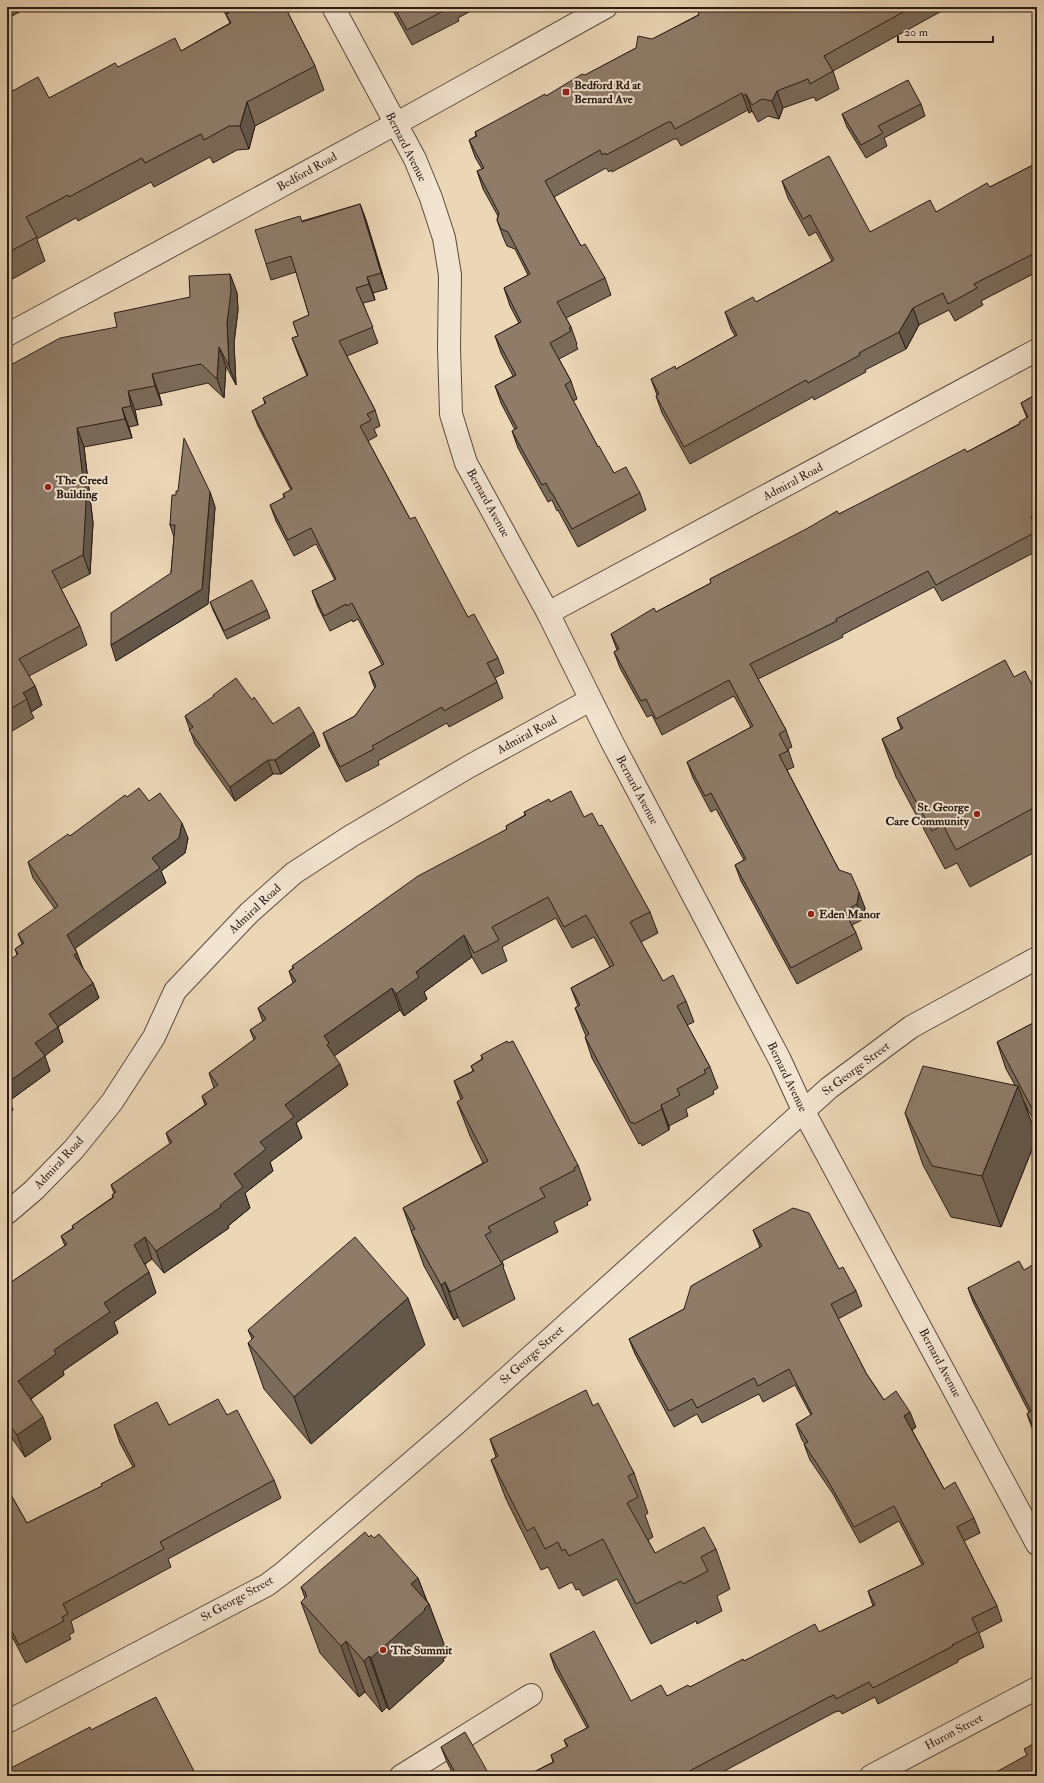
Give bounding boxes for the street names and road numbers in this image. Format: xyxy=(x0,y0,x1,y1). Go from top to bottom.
street label: Bernard Avenue xyxy=(382,110,430,184)
street label: Bedford Road xyxy=(274,149,340,195)
street label: Admiral Road xyxy=(759,460,826,505)
street label: Bernard Avenue xyxy=(463,466,513,540)
street label: Admiral Road xyxy=(494,712,560,758)
street label: Bernard Avenue xyxy=(613,753,661,827)
street label: Admiral Road xyxy=(225,881,284,938)
street label: St George Street xyxy=(819,1039,893,1099)
street label: Bernard Avenue xyxy=(764,1040,810,1114)
street label: Admiral Road xyxy=(30,1134,87,1193)
street label: St George Street xyxy=(497,1322,567,1388)
street label: Bernard Avenue xyxy=(916,1326,964,1400)
street label: St George Street xyxy=(198,1573,276,1625)
street label: Huron Street xyxy=(922,1710,986,1754)

